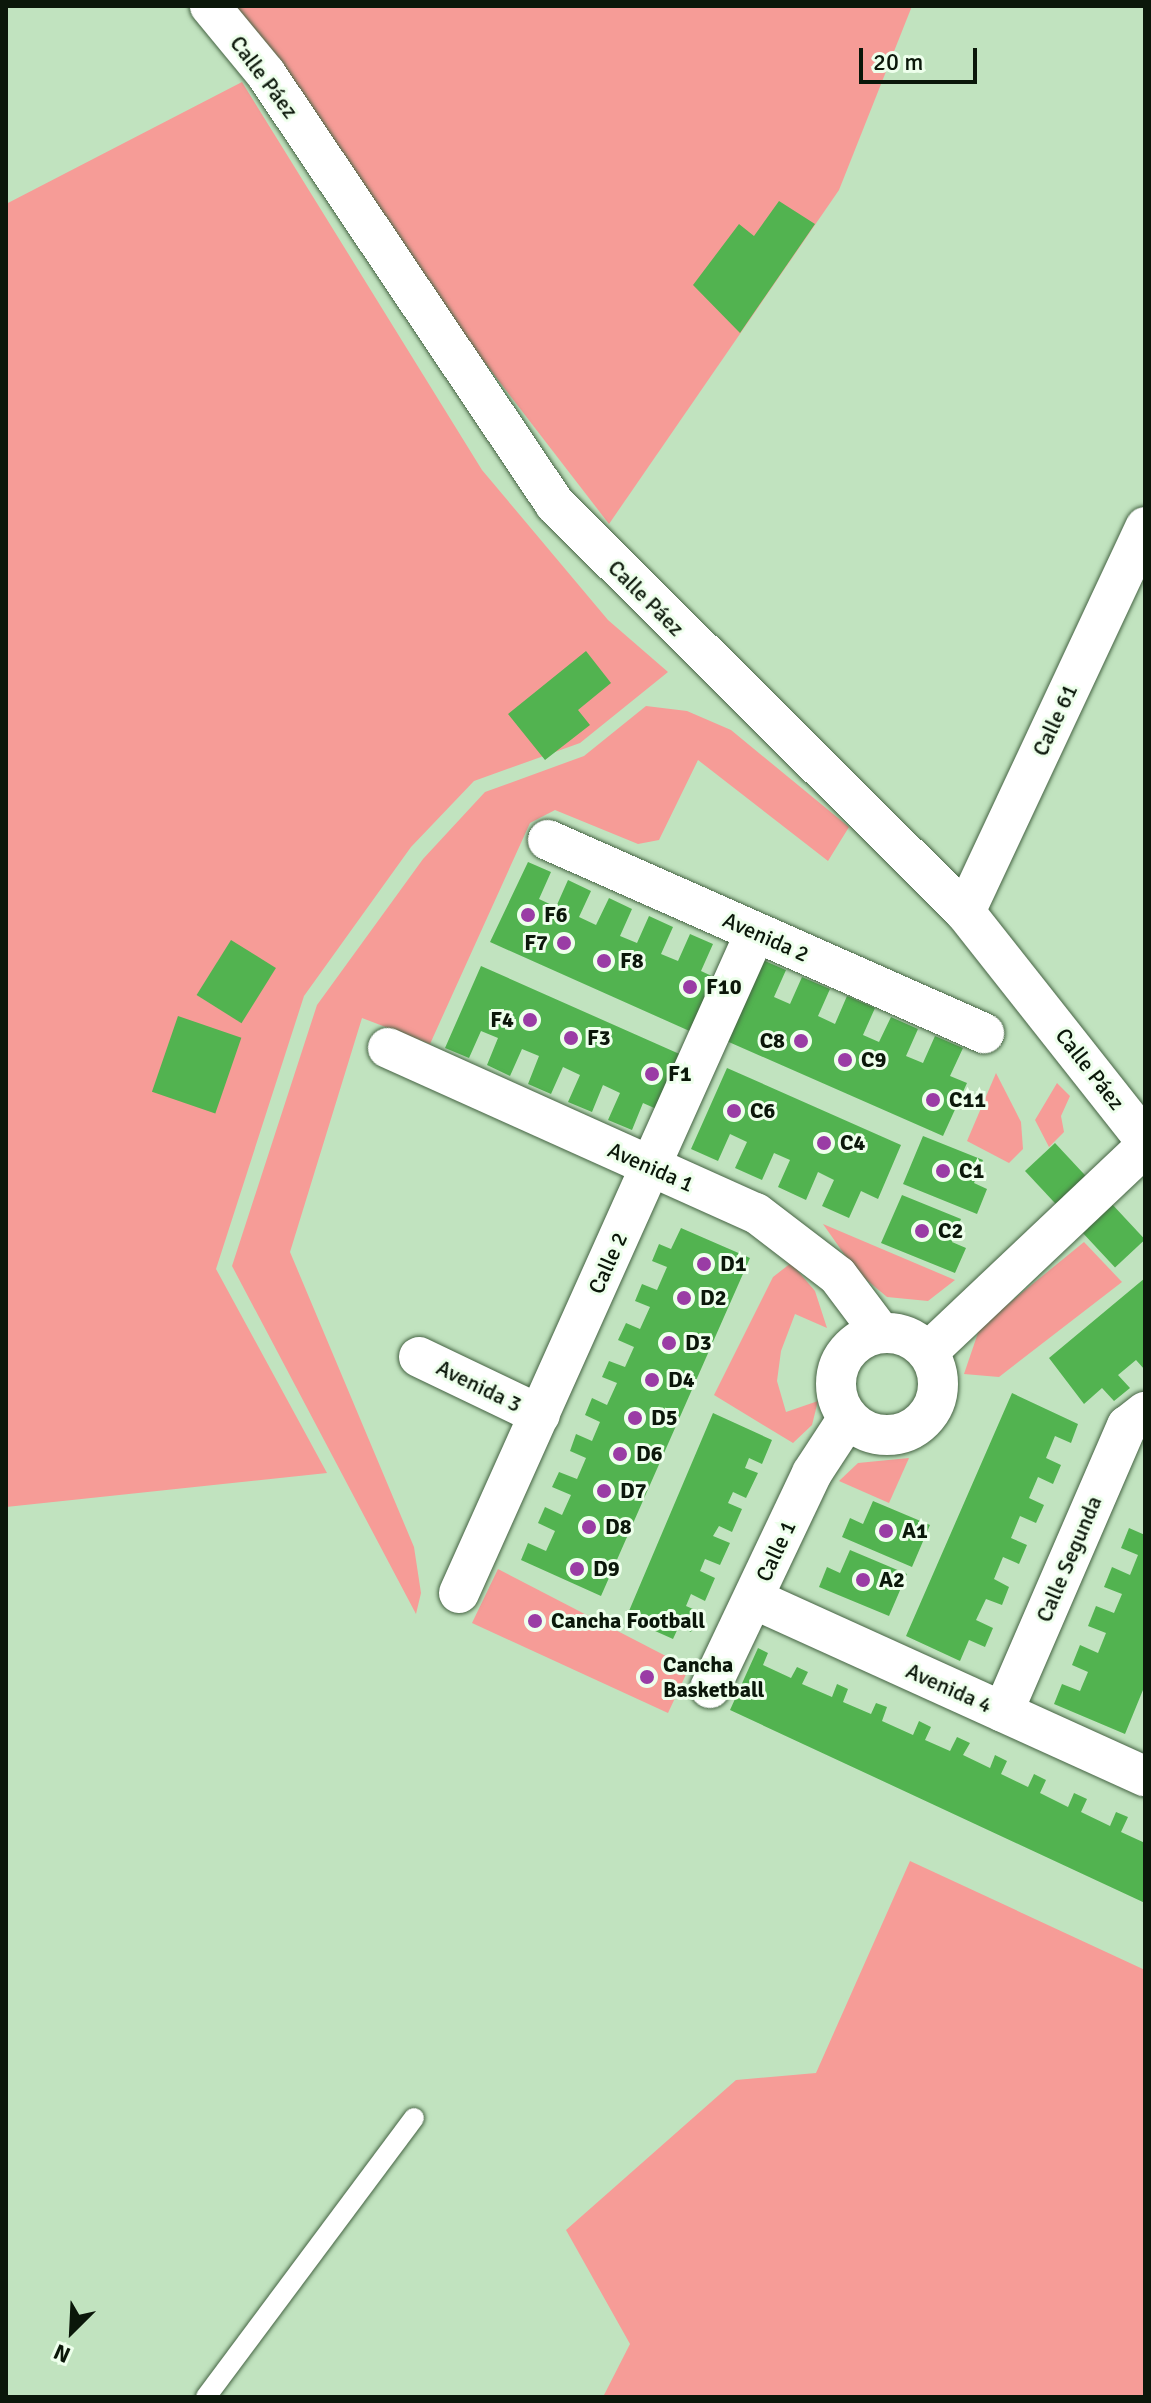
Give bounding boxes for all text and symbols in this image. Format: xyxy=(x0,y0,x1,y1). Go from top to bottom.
street label: Calle Páez xyxy=(224,31,304,123)
scale bar xyxy=(863,32,981,82)
text: 20 m xyxy=(873,47,923,77)
street label: Calle Páez xyxy=(603,555,689,641)
street label: Calle 61 xyxy=(1027,680,1083,760)
place label: F6 xyxy=(544,902,568,928)
marker: F6 xyxy=(519,906,537,924)
street label: Avenida 2 xyxy=(719,906,813,968)
place label: F7 xyxy=(524,930,548,956)
marker: F7 xyxy=(555,934,573,952)
place label: F8 xyxy=(620,948,644,974)
marker: F8 xyxy=(595,952,613,970)
place label: F10 xyxy=(706,974,742,1000)
marker: F10 xyxy=(681,978,699,996)
place label: F4 xyxy=(490,1007,514,1033)
marker: F4 xyxy=(521,1011,539,1029)
street label: Calle Páez xyxy=(1050,1023,1130,1115)
place label: F3 xyxy=(587,1025,611,1051)
place label: C8 xyxy=(760,1028,785,1054)
marker: F3 xyxy=(562,1029,580,1047)
marker: C8 xyxy=(792,1032,810,1050)
place label: C9 xyxy=(861,1047,886,1073)
marker: C9 xyxy=(836,1051,854,1069)
place label: F1 xyxy=(668,1061,692,1087)
marker: F1 xyxy=(643,1065,661,1083)
place label: C11 xyxy=(949,1087,986,1113)
marker: C11 xyxy=(924,1091,942,1109)
place label: C6 xyxy=(750,1098,775,1124)
marker: C6 xyxy=(725,1102,743,1120)
place label: C4 xyxy=(840,1130,865,1156)
marker: C4 xyxy=(815,1134,833,1152)
street label: Avenida 1 xyxy=(604,1136,698,1198)
place label: C1 xyxy=(959,1158,984,1184)
marker: C1 xyxy=(934,1162,952,1180)
place label: C2 xyxy=(938,1218,963,1244)
marker: C2 xyxy=(913,1222,931,1240)
street label: Calle 2 xyxy=(583,1228,633,1298)
place label: D1 xyxy=(720,1251,747,1277)
marker: D1 xyxy=(695,1255,713,1273)
place label: D2 xyxy=(700,1285,727,1311)
marker: D2 xyxy=(675,1289,693,1307)
place label: D3 xyxy=(685,1330,712,1356)
marker: D3 xyxy=(660,1334,678,1352)
street label: Avenida 3 xyxy=(432,1354,526,1418)
place label: D4 xyxy=(668,1367,695,1393)
marker: D4 xyxy=(643,1371,661,1389)
place label: D5 xyxy=(651,1405,678,1431)
marker: D5 xyxy=(626,1409,644,1427)
place label: D6 xyxy=(636,1441,663,1467)
marker: D6 xyxy=(611,1445,629,1463)
place label: D7 xyxy=(620,1478,647,1504)
marker: D7 xyxy=(595,1482,613,1500)
street label: Calle Segunda xyxy=(1031,1492,1107,1626)
place label: D8 xyxy=(605,1514,632,1540)
street label: Calle 1 xyxy=(750,1516,802,1586)
marker: D8 xyxy=(580,1518,598,1536)
place label: A1 xyxy=(902,1518,928,1544)
marker: A1 xyxy=(877,1522,895,1540)
place label: D9 xyxy=(593,1556,620,1582)
marker: D9 xyxy=(568,1560,586,1578)
place label: A2 xyxy=(879,1567,905,1593)
marker: A2 xyxy=(854,1571,872,1589)
place label: Cancha Football xyxy=(551,1608,705,1634)
marker: Cancha Football xyxy=(526,1612,544,1630)
place label: Cancha Basketball xyxy=(663,1651,764,1702)
street label: Avenida 4 xyxy=(902,1657,996,1719)
marker: Cancha Basketball xyxy=(638,1668,656,1686)
north arrow xyxy=(32,2291,112,2371)
text: N xyxy=(50,2338,75,2369)

